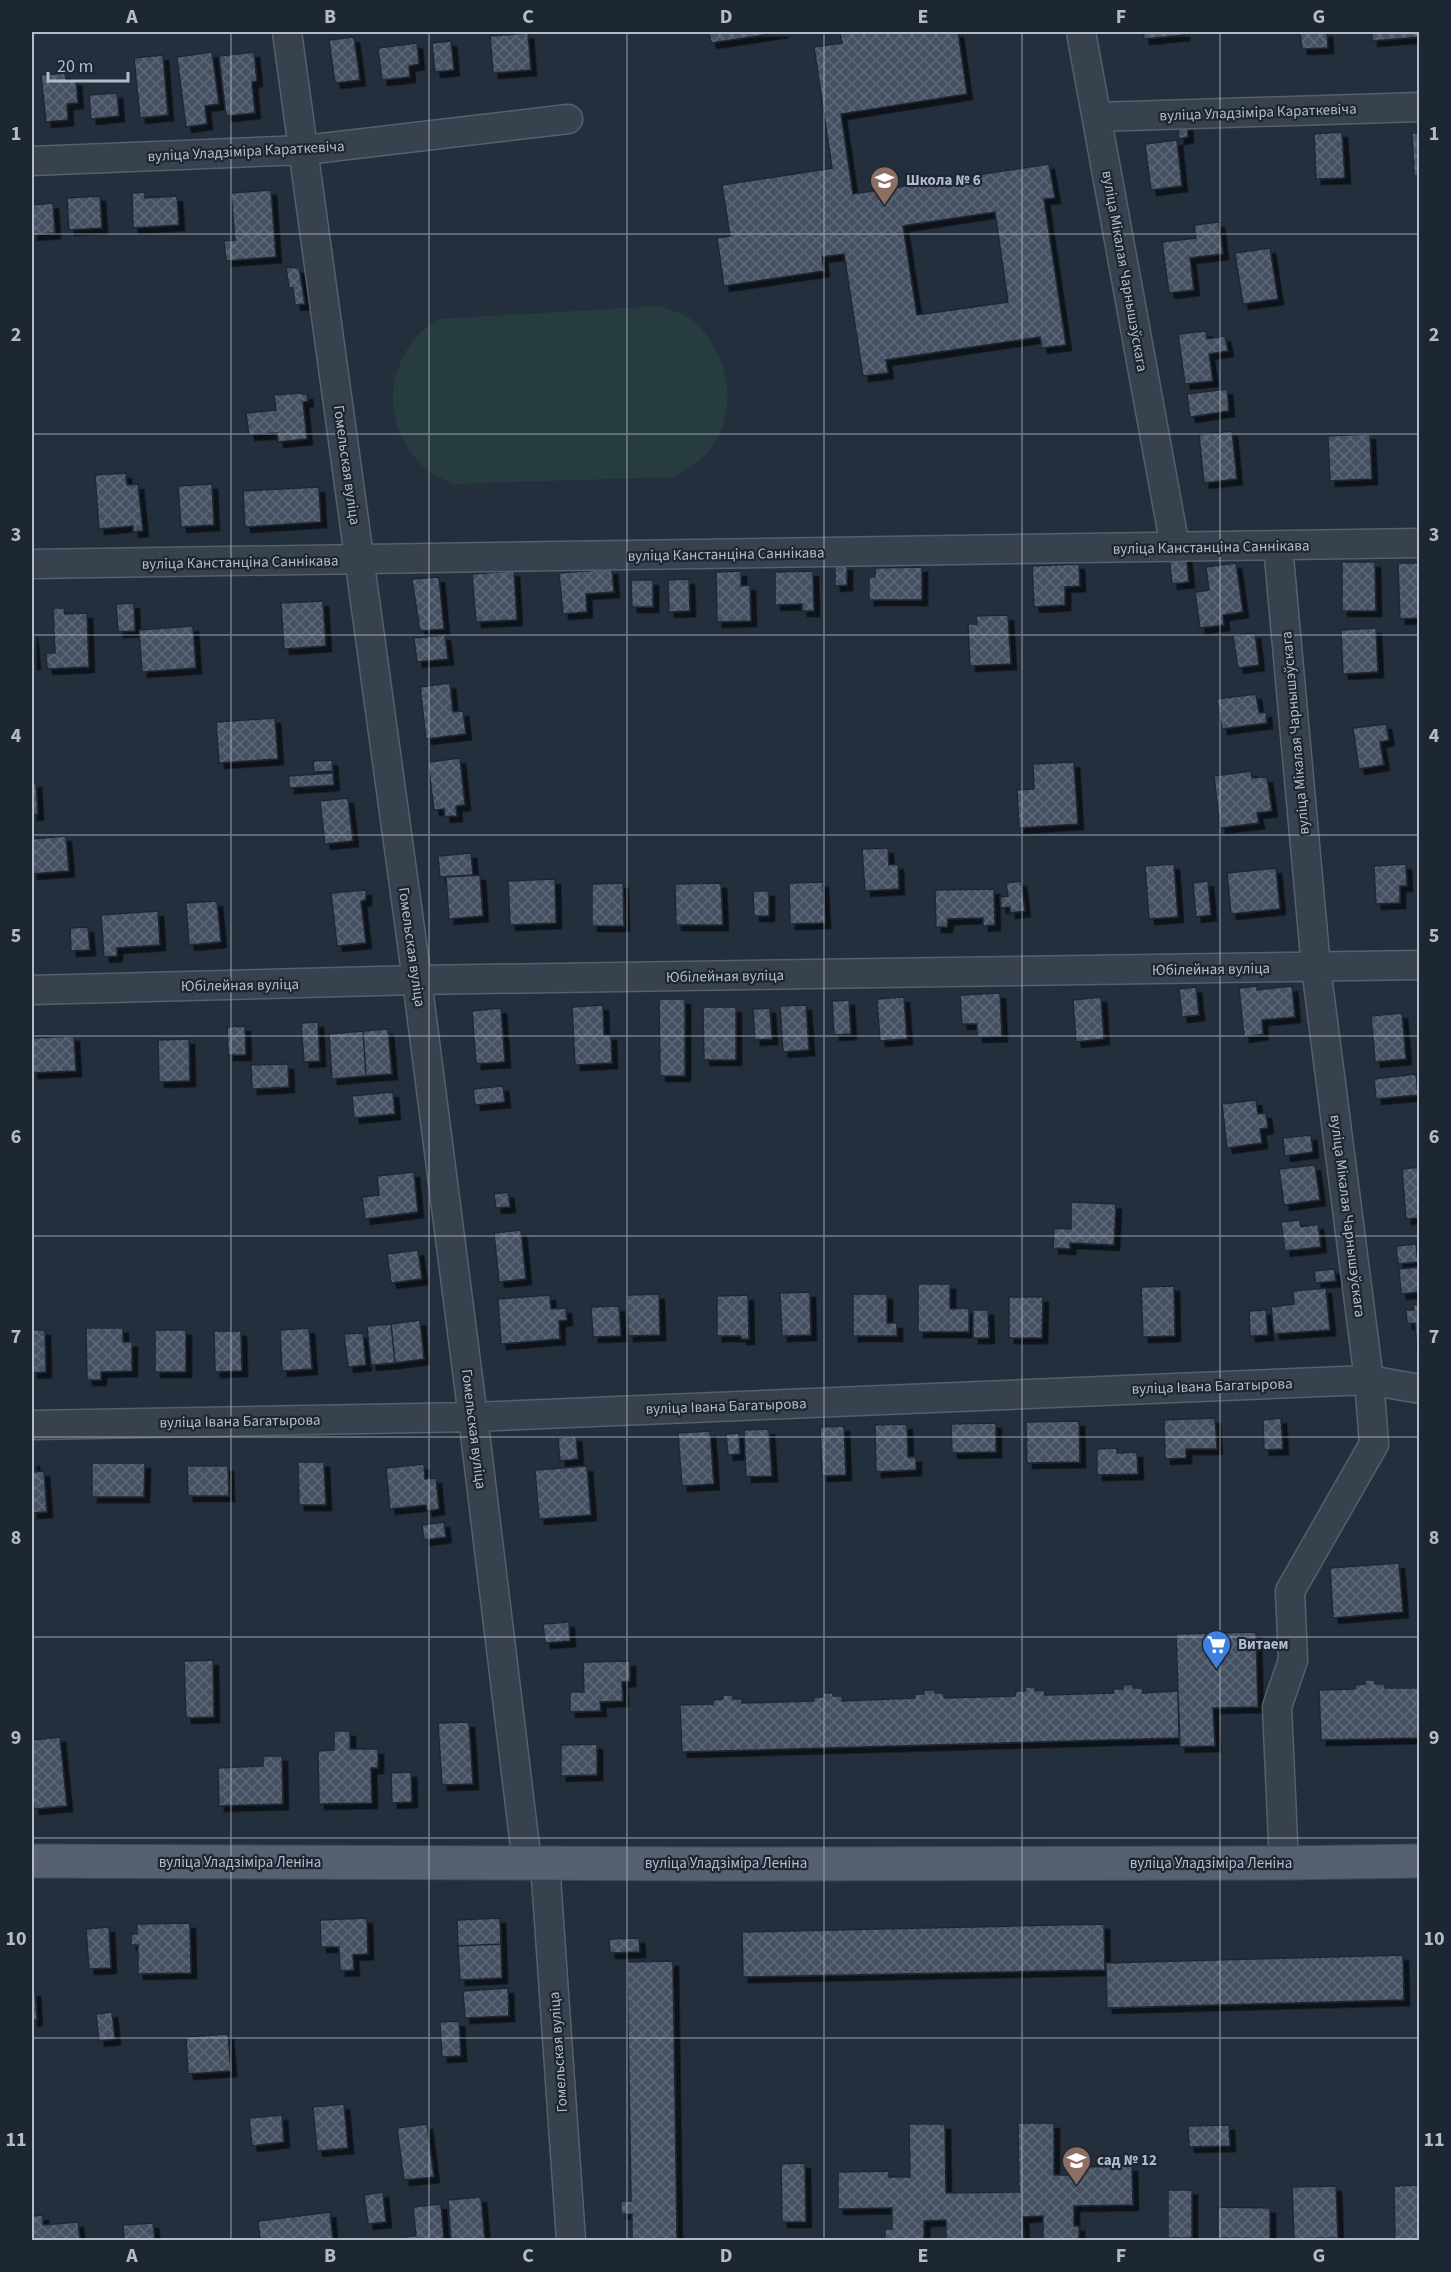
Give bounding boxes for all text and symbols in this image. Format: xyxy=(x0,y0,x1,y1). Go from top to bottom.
text: A xyxy=(125,3,138,31)
text: B xyxy=(324,3,336,31)
text: C xyxy=(522,3,534,31)
text: D xyxy=(720,3,732,31)
text: E xyxy=(918,3,928,31)
text: F xyxy=(1116,3,1126,31)
text: G xyxy=(1313,3,1325,31)
scale bar xyxy=(48,45,128,83)
text: 20 m xyxy=(57,54,93,79)
street label: вуліца Уладзіміра Караткевіча xyxy=(1159,99,1357,126)
text: 1 xyxy=(11,120,21,148)
text: 1 xyxy=(1429,120,1439,148)
street label: вуліца Уладзіміра Караткевіча xyxy=(147,136,345,167)
school or university icon: Школа № 6 xyxy=(869,164,901,206)
street label: вуліца Мікалая Чарнышэўскага xyxy=(1096,169,1153,373)
place label: Школа № 6 xyxy=(906,170,981,191)
text: 2 xyxy=(11,321,21,349)
text: 2 xyxy=(1429,321,1439,349)
street label: Гомельская вуліца xyxy=(328,404,365,526)
text: 3 xyxy=(11,521,21,549)
text: 3 xyxy=(1429,521,1439,549)
street label: вуліца Канстанціна Саннікава xyxy=(1112,535,1310,560)
street label: вуліца Канстанціна Саннікава xyxy=(627,542,825,567)
street label: вуліца Канстанціна Саннікава xyxy=(141,550,339,575)
street label: вуліца Мікалая Чарнышэўскага xyxy=(1276,630,1315,836)
text: 4 xyxy=(11,722,22,750)
text: 4 xyxy=(1429,722,1440,750)
street label: Гомельская вуліца xyxy=(393,886,430,1008)
text: 5 xyxy=(11,922,21,950)
text: 5 xyxy=(1429,922,1439,950)
street label: Юбілейная вуліца xyxy=(1152,958,1270,981)
street label: Юбілейная вуліца xyxy=(666,965,784,988)
street label: Юбілейная вуліца xyxy=(181,974,299,997)
street label: вуліца Мікалая Чарнышэўскага xyxy=(1325,1114,1370,1319)
text: 6 xyxy=(11,1123,21,1151)
text: 6 xyxy=(1429,1123,1439,1151)
text: 7 xyxy=(11,1323,21,1351)
text: 7 xyxy=(1429,1323,1439,1351)
street label: Гомельская вуліца xyxy=(456,1368,491,1490)
street label: вуліца Івана Багатырова xyxy=(1131,1373,1293,1400)
street label: вуліца Івана Багатырова xyxy=(645,1393,807,1420)
street label: вуліца Івана Багатырова xyxy=(159,1410,321,1433)
text: 8 xyxy=(11,1524,21,1552)
text: 8 xyxy=(1429,1524,1439,1552)
supermarket icon: Витаем xyxy=(1201,1628,1233,1670)
place label: Витаем xyxy=(1238,1634,1288,1655)
text: 9 xyxy=(11,1724,21,1752)
text: 9 xyxy=(1429,1724,1439,1752)
street label: вуліца Уладзіміра Леніна xyxy=(159,1852,321,1873)
street label: вуліца Уладзіміра Леніна xyxy=(645,1853,807,1874)
street label: вуліца Уладзіміра Леніна xyxy=(1130,1853,1292,1874)
text: 10 xyxy=(5,1925,27,1953)
text: 10 xyxy=(1423,1925,1445,1953)
street label: Гомельская вуліца xyxy=(544,1991,573,2113)
text: 11 xyxy=(5,2126,27,2154)
text: 11 xyxy=(1423,2126,1445,2154)
school or university icon: сад № 12 xyxy=(1060,2144,1092,2186)
place label: сад № 12 xyxy=(1097,2150,1157,2171)
text: A xyxy=(125,2242,138,2270)
text: B xyxy=(324,2242,336,2270)
text: C xyxy=(522,2242,534,2270)
text: D xyxy=(720,2242,732,2270)
text: E xyxy=(918,2242,928,2270)
text: F xyxy=(1116,2242,1126,2270)
text: G xyxy=(1313,2242,1325,2270)

